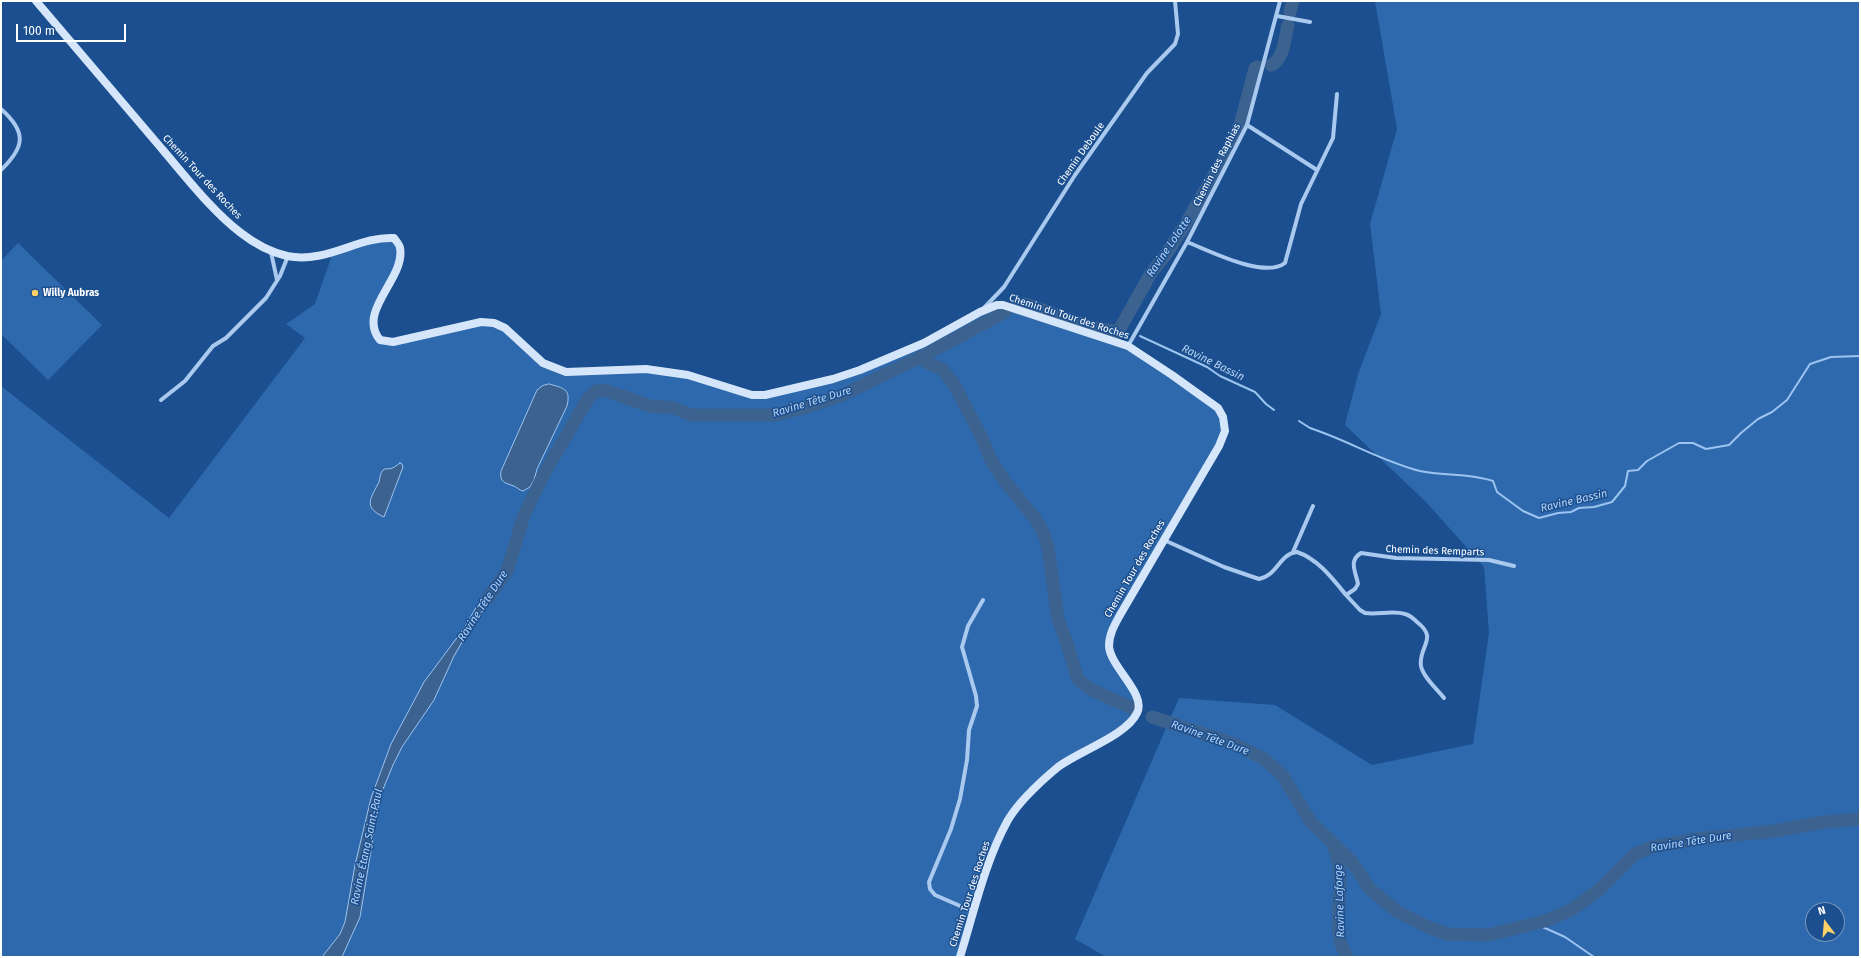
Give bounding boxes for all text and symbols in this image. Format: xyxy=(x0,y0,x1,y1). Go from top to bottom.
scale bar xyxy=(18,16,128,42)
text: 100 m xyxy=(23,24,55,38)
street label: Chemin Deboule xyxy=(1055,120,1107,188)
street label: Chemin des Raphias xyxy=(1191,122,1243,208)
street label: Chemin Tour des Roches xyxy=(160,132,244,222)
water label: Ravine Lolotte xyxy=(1144,214,1194,280)
place label: Willy Aubras xyxy=(43,287,99,299)
marker: Willy Aubras xyxy=(30,288,40,298)
street label: Chemin du Tour des Roches xyxy=(1008,292,1130,342)
water label: Ravine Bassin xyxy=(1179,342,1247,384)
water label: Ravine Tête Dure xyxy=(771,384,853,420)
water label: Ravine Bassin xyxy=(1539,487,1609,515)
street label: Chemin Tour des Roches xyxy=(1102,518,1168,620)
street label: Chemin des Remparts xyxy=(1385,543,1485,559)
water label: Ravine Tête Dure xyxy=(455,568,511,644)
water label: Ravine Tête Dure xyxy=(1169,718,1251,758)
water label: Ravine Étang Saint-Paul xyxy=(348,788,386,906)
water label: Ravine Tête Dure xyxy=(1650,829,1732,855)
street label: Chemin Tour des Roches xyxy=(947,839,993,949)
water label: Ravine Laforge xyxy=(1332,864,1348,938)
north arrow xyxy=(1805,902,1845,942)
text: N xyxy=(1817,904,1827,918)

